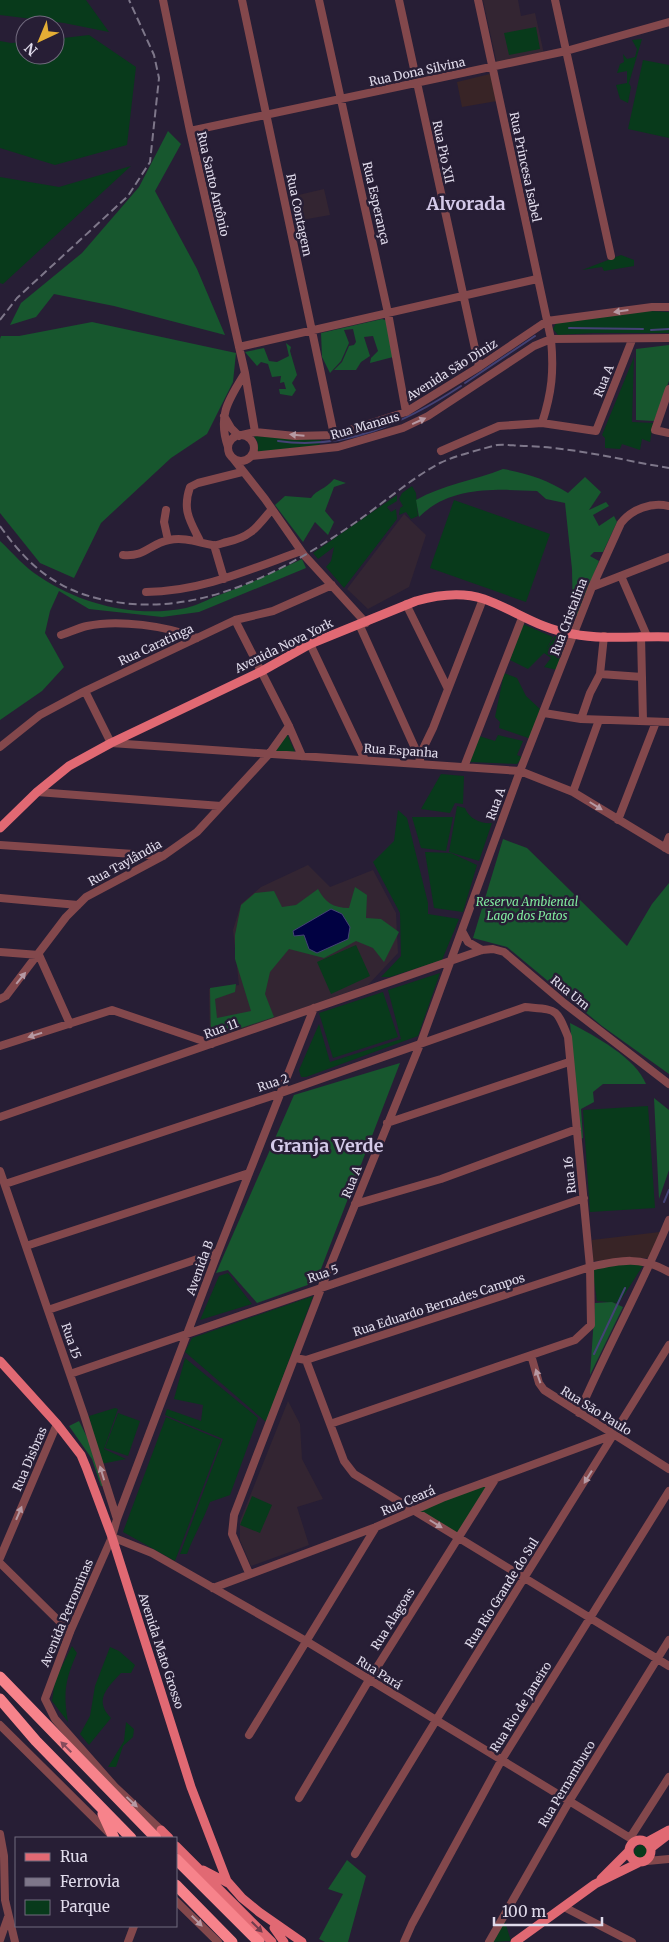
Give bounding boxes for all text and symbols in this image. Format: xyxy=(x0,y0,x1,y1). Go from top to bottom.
north arrow xyxy=(15,15,65,65)
text: N xyxy=(21,39,41,60)
street label: Rua Dona Silvina xyxy=(367,54,467,89)
street label: Rua Princesa Isabel xyxy=(507,111,545,223)
street label: Rua Pio XII xyxy=(429,119,457,185)
street label: Rua Santo Antônio xyxy=(194,130,233,238)
street label: Rua Esperança xyxy=(360,160,393,246)
street label: Rua Contagem xyxy=(283,172,316,258)
district label: Alvorada xyxy=(425,192,506,215)
one-way arrow xyxy=(612,307,628,315)
street label: Avenida São Diniz xyxy=(403,335,500,404)
street label: Rua A xyxy=(590,362,617,399)
street label: Rua Manaus xyxy=(329,409,401,443)
one-way arrow xyxy=(412,416,426,424)
one-way arrow xyxy=(289,431,305,439)
street label: Rua Cristalina xyxy=(547,576,590,657)
street label: Avenida Nova York xyxy=(231,615,336,676)
street label: Rua Caratinga xyxy=(116,620,196,668)
street label: Rua Espanha xyxy=(363,740,439,761)
street label: Rua A xyxy=(483,785,508,822)
one-way arrow xyxy=(589,801,603,811)
street label: Rua Taylândia xyxy=(85,836,165,889)
park label: Reserva Ambiental Lago dos Patos xyxy=(476,894,579,923)
one-way arrow xyxy=(15,972,26,985)
street label: Rua Um xyxy=(548,972,593,1013)
street label: Rua 11 xyxy=(202,1015,241,1042)
one-way arrow xyxy=(27,1031,42,1039)
street label: Rua 2 xyxy=(255,1070,290,1095)
district label: Granja Verde xyxy=(271,1134,384,1157)
street label: Rua 16 xyxy=(560,1156,579,1194)
street label: Rua A xyxy=(338,1163,365,1200)
street label: Avenida B xyxy=(182,1238,216,1298)
street label: Rua 5 xyxy=(305,1261,340,1286)
street label: Rua Eduardo Bernades Campos xyxy=(351,1270,527,1339)
street label: Rua 15 xyxy=(58,1321,85,1361)
one-way arrow xyxy=(533,1369,541,1384)
street label: Rua São Paulo xyxy=(558,1383,634,1438)
street label: Rua Disbras xyxy=(9,1424,50,1493)
one-way arrow xyxy=(98,1465,105,1480)
one-way arrow xyxy=(583,1470,592,1483)
street label: Rua Ceará xyxy=(379,1482,438,1519)
one-way arrow xyxy=(16,1506,24,1520)
one-way arrow xyxy=(429,1520,442,1529)
street label: Rua Rio Grande do Sul xyxy=(462,1535,542,1651)
street label: Avenida Petrominas xyxy=(37,1556,96,1670)
street label: Rua Alagoas xyxy=(368,1585,418,1653)
street label: Avenida Mato Grosso xyxy=(135,1590,187,1711)
street label: Rua Pará xyxy=(354,1653,405,1693)
street label: Rua Rio de Janeiro xyxy=(487,1659,555,1755)
street label: Rua Pernambuco xyxy=(535,1738,598,1830)
one-way arrow xyxy=(61,1742,73,1754)
one-way arrow xyxy=(125,1796,137,1808)
legend xyxy=(15,1837,178,1927)
text: Rua xyxy=(60,1847,88,1866)
text: Ferrovia xyxy=(60,1872,120,1891)
scale bar xyxy=(494,1894,602,1926)
text: Parque xyxy=(60,1897,110,1916)
text: 100 m xyxy=(502,1902,546,1921)
one-way arrow xyxy=(191,1915,203,1927)
one-way arrow xyxy=(251,1921,263,1933)

